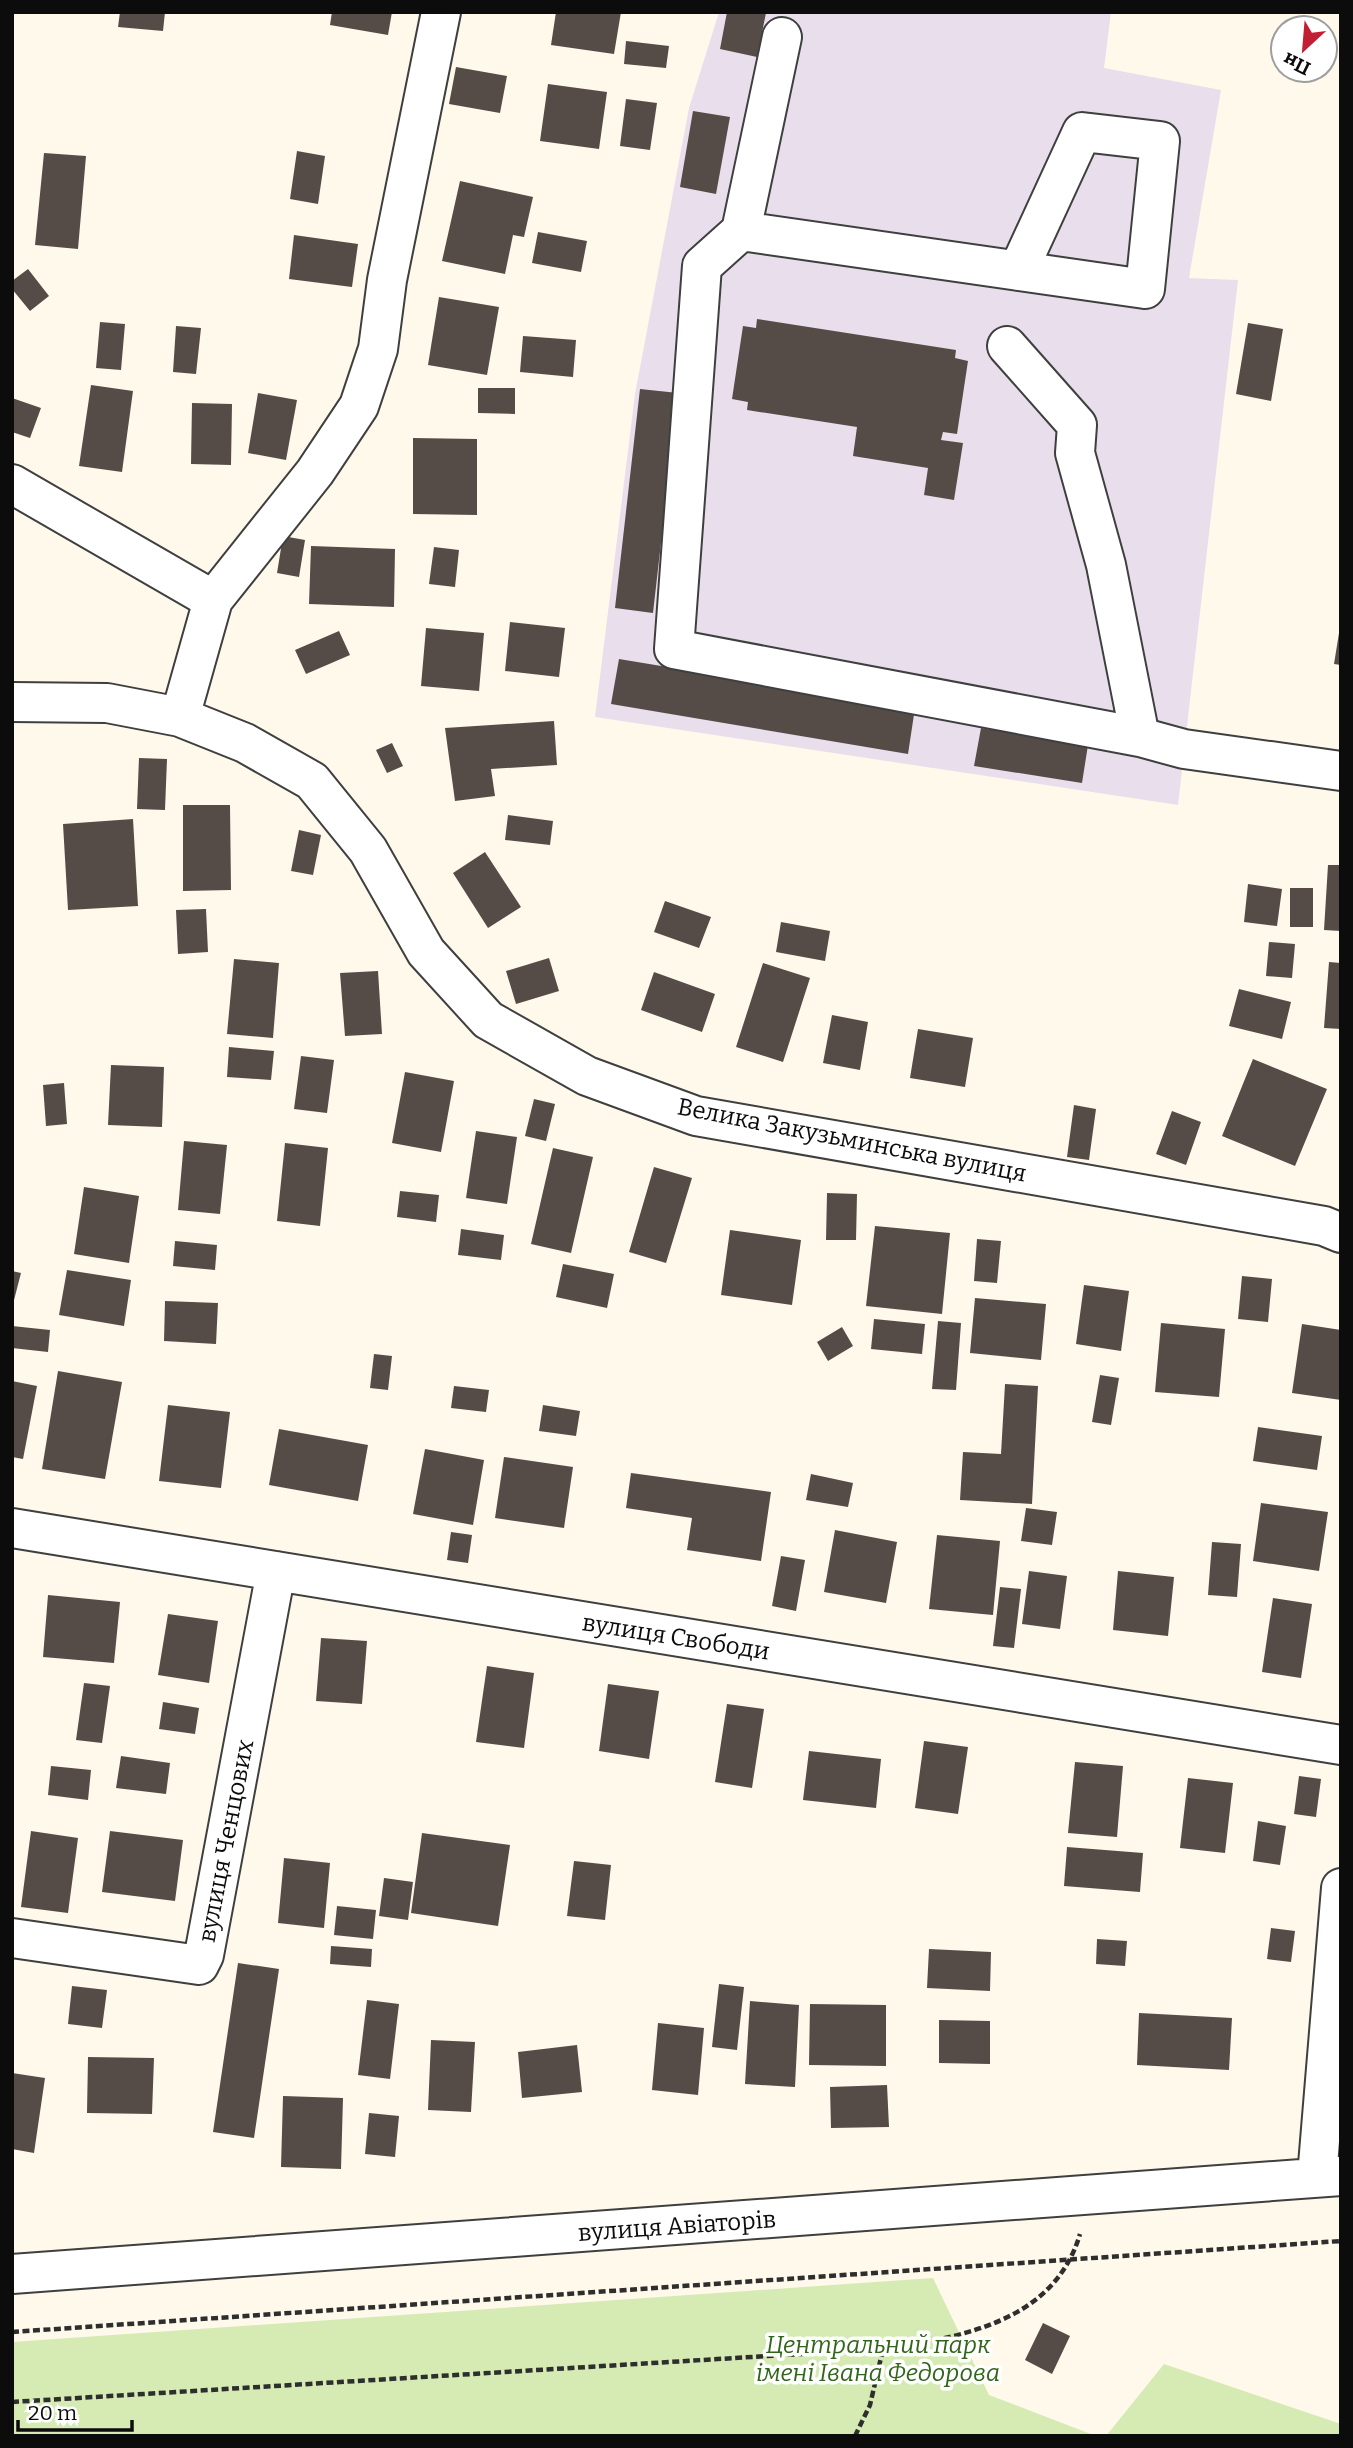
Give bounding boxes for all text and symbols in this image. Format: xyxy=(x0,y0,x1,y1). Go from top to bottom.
north arrow xyxy=(1269,14,1339,84)
text: Пн xyxy=(1279,47,1314,80)
street label: Велика Закузьминська вулиця xyxy=(675,1092,1029,1188)
street label: вулиця Свободи xyxy=(580,1608,772,1666)
street label: вулиця Ченцових xyxy=(193,1737,259,1945)
street label: вулиця Авіаторів xyxy=(577,2205,777,2247)
park label: Центральний парк імені Івана Федорова xyxy=(756,2331,1000,2387)
scale bar xyxy=(18,2388,131,2432)
text: 20 m xyxy=(28,2400,77,2426)

